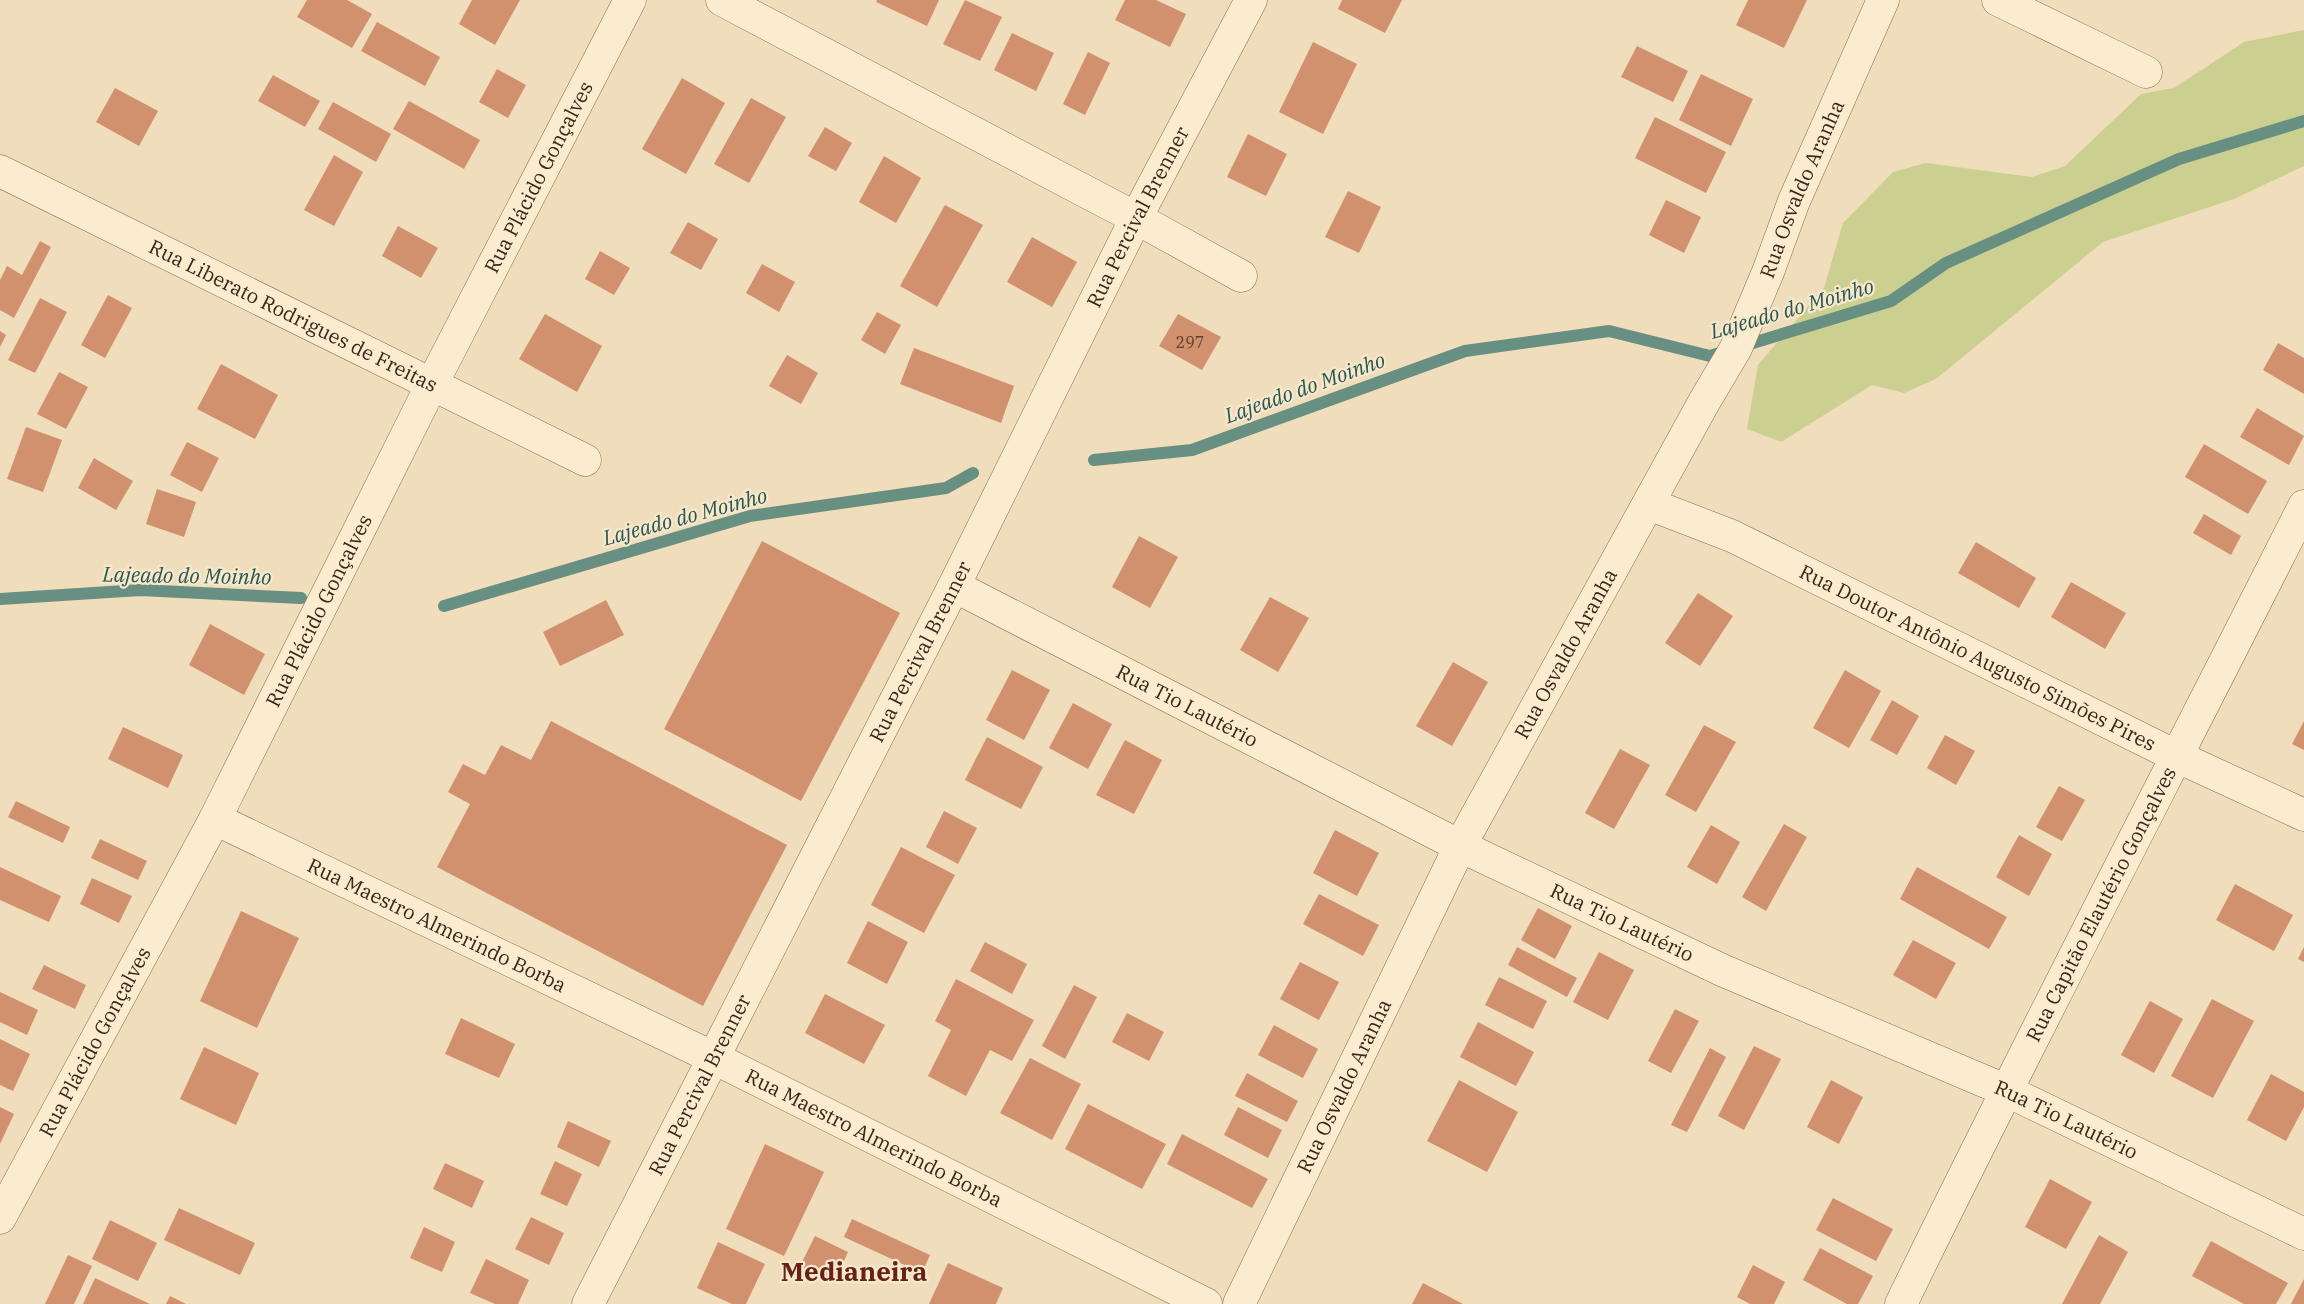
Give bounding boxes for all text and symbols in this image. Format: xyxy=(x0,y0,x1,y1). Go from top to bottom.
street label: Rua Plácido Gonçalves xyxy=(478,77,599,277)
street label: Rua Osvaldo Aranha xyxy=(1753,95,1850,282)
street label: Rua Percival Brenner xyxy=(1080,122,1195,312)
street label: Rua Liberato Rodrigues de Freitas xyxy=(145,233,442,398)
water label: Lajeado do Moinho xyxy=(1706,271,1877,345)
house number: 297 xyxy=(1176,332,1204,352)
water label: Lajeado do Moinho xyxy=(1219,345,1389,429)
water label: Lajeado do Moinho xyxy=(598,481,770,552)
street label: Rua Plácido Gonçalves xyxy=(259,510,378,711)
street label: Rua Percival Brenner xyxy=(863,556,977,747)
street label: Rua Doutor Antônio Augusto Simões Pires xyxy=(1795,558,2160,757)
water label: Lajeado do Moinho xyxy=(101,560,272,590)
street label: Rua Osvaldo Aranha xyxy=(1508,563,1623,743)
street label: Rua Tio Lautério xyxy=(1112,658,1263,753)
street label: Rua Capitão Elautério Gonçalves xyxy=(2019,762,2182,1046)
street label: Rua Maestro Almerindo Borba xyxy=(303,851,571,998)
street label: Rua Tio Lautério xyxy=(1546,877,1698,968)
street label: Rua Plácido Gonçalves xyxy=(32,942,157,1141)
street label: Rua Percival Brenner xyxy=(642,989,757,1180)
street label: Rua Osvaldo Aranha xyxy=(1290,994,1397,1177)
street label: Rua Maestro Almerindo Borba xyxy=(741,1062,1007,1213)
street label: Rua Tio Lautério xyxy=(1991,1073,2142,1165)
district label: Medianeira xyxy=(781,1254,927,1288)

